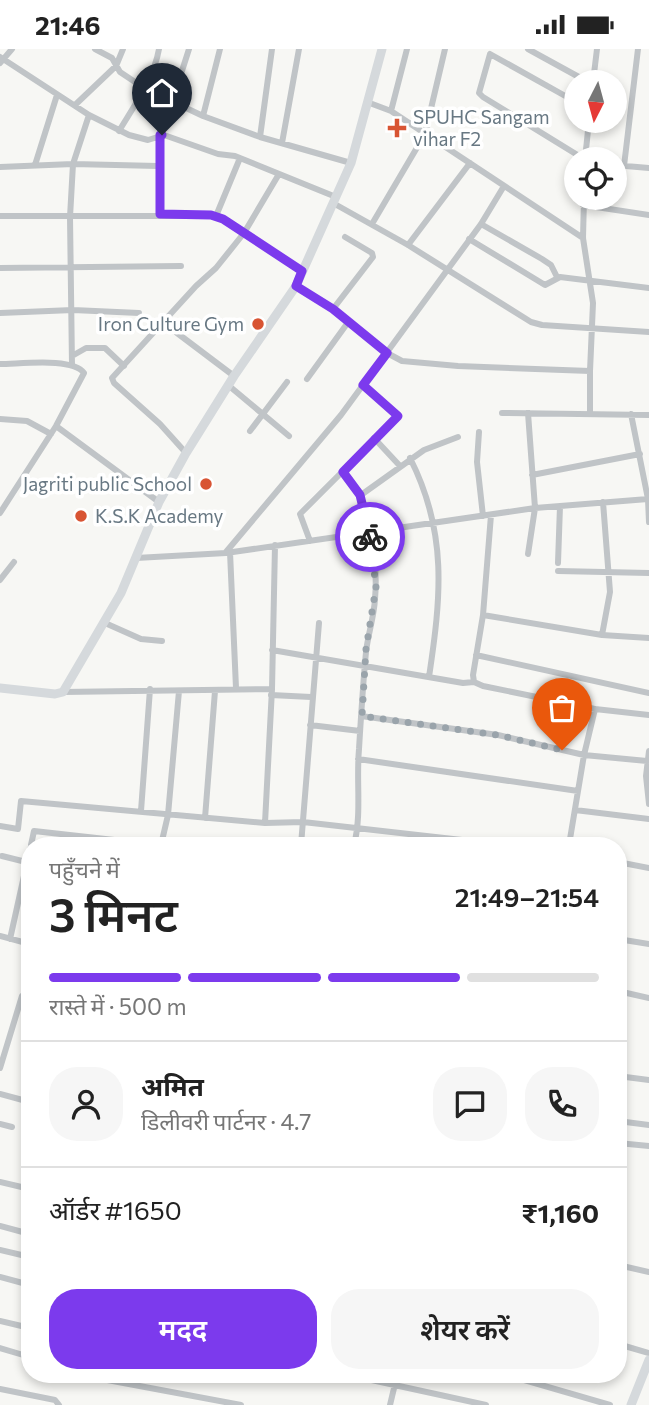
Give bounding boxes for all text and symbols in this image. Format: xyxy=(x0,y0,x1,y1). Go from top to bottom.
text: 21:46 xyxy=(35,9,100,40)
pin xyxy=(132,63,192,135)
north arrow xyxy=(564,70,626,133)
map controls xyxy=(564,70,627,210)
icon: home xyxy=(143,74,181,112)
place label: SPUHC Sangam vihar F2 xyxy=(413,105,549,150)
marker: SPUHC Sangam vihar F2 xyxy=(387,118,407,138)
button: locate xyxy=(564,147,627,210)
place label: Iron Culture Gym xyxy=(98,312,244,335)
marker: Iron Culture Gym xyxy=(250,316,266,332)
place label: Jagriti public School xyxy=(23,472,192,495)
marker: Jagriti public School xyxy=(198,476,214,492)
courier xyxy=(335,502,405,572)
place label: K.S.K Academy xyxy=(95,504,224,527)
marker: K.S.K Academy xyxy=(73,508,89,524)
icon: bike xyxy=(351,518,389,556)
pin xyxy=(532,678,592,750)
icon: bag xyxy=(543,689,581,727)
text: पहुँचने में xyxy=(49,855,120,883)
text: 21:49–21:54 xyxy=(455,881,599,912)
text: 3 मिनट xyxy=(49,885,178,941)
text: रास्ते में · 500 m xyxy=(49,992,187,1020)
button: person xyxy=(49,1067,123,1141)
button: chat xyxy=(433,1067,507,1141)
button: phone xyxy=(525,1067,599,1141)
text: अमित xyxy=(141,1070,204,1101)
text: डिलीवरी पार्टनर · 4.7 xyxy=(141,1107,311,1135)
text: ऑर्डर #1650 xyxy=(49,1194,182,1225)
text: ₹1,160 xyxy=(521,1197,599,1228)
button: मदद xyxy=(49,1289,317,1369)
button: शेयर करें xyxy=(331,1289,599,1369)

